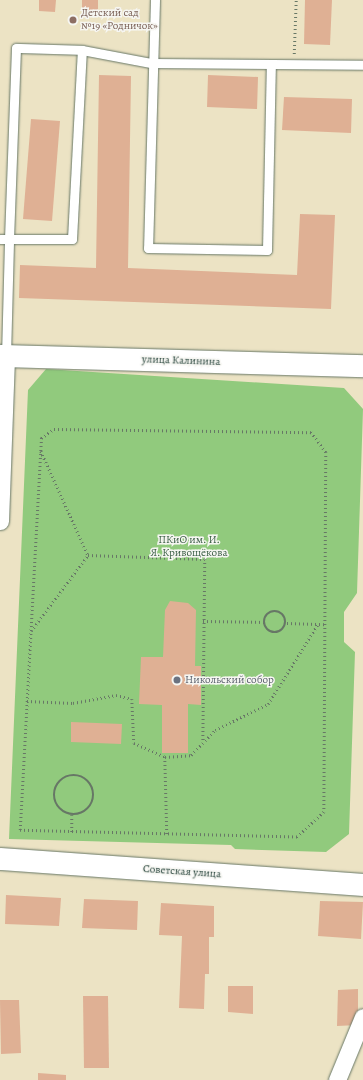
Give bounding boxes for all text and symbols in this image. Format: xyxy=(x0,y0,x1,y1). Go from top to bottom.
place label: Детский сад №19 «Родничок» xyxy=(81,7,158,33)
marker: Детский сад №19 «Родничок» xyxy=(68,15,78,25)
street label: улица Калинина xyxy=(142,353,220,369)
park label: ПКиО им. И. Я. Кривощёкова xyxy=(150,534,228,560)
place label: Никольский собор xyxy=(185,673,274,687)
marker: Никольский собор xyxy=(172,675,182,685)
street label: Советская улица xyxy=(143,863,221,881)

